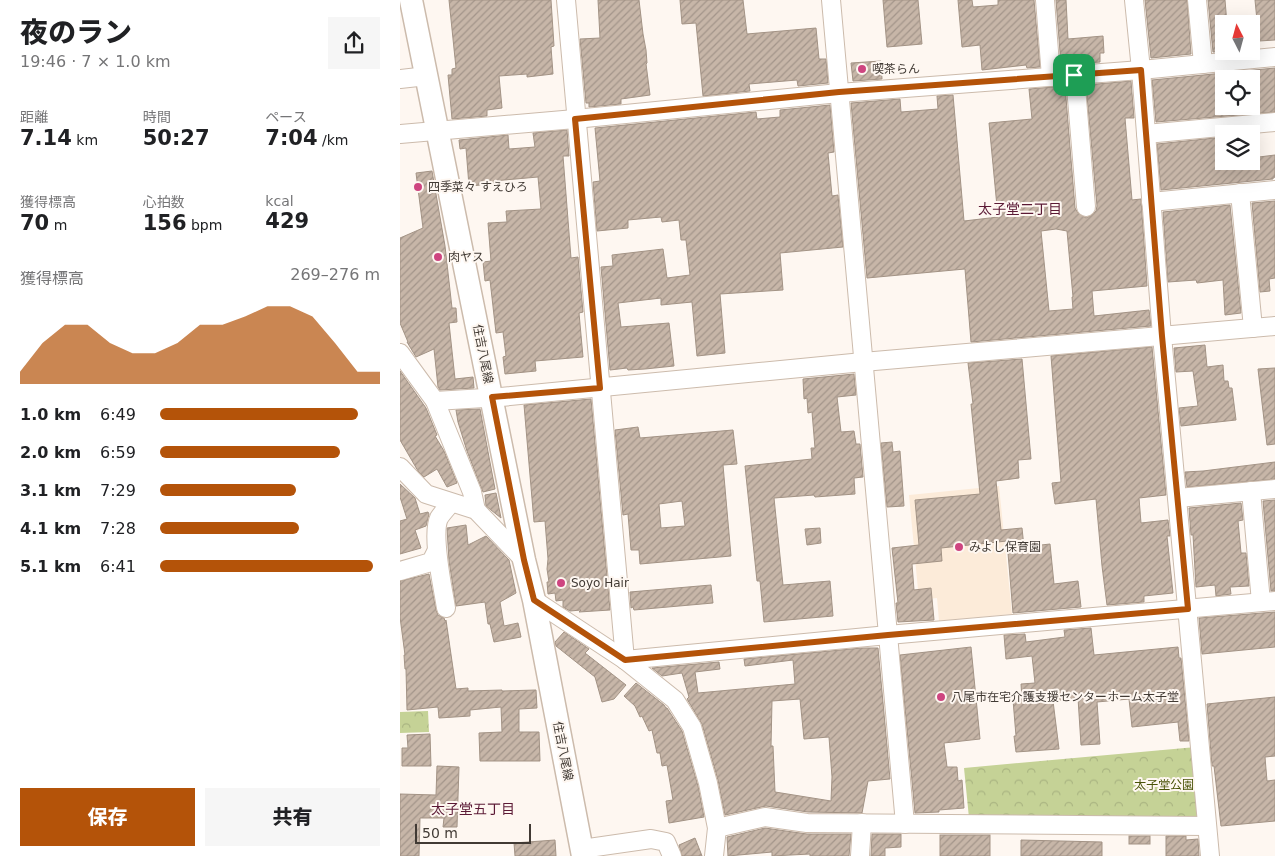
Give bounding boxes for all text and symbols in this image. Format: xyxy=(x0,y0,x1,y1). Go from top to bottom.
north arrow xyxy=(1215,15,1260,60)
map controls xyxy=(1215,15,1260,170)
text: 夜のラン xyxy=(20,16,132,49)
button: share xyxy=(328,17,380,69)
text: 19:46 · 7 × 1.0 km xyxy=(20,52,171,71)
pin xyxy=(1053,54,1095,96)
icon: arrive xyxy=(1060,61,1088,89)
place label: 喫茶らん xyxy=(872,62,920,76)
marker: 喫茶らん xyxy=(856,63,868,75)
button: locate xyxy=(1215,70,1260,115)
text: 距離 xyxy=(20,109,48,125)
text: 時間 xyxy=(143,109,171,125)
text: ペース xyxy=(265,109,307,125)
button: layers xyxy=(1215,125,1260,170)
text: 7.14 xyxy=(20,126,72,150)
text: 50:27 xyxy=(143,126,210,150)
text: 7:04 xyxy=(265,126,318,150)
text: km xyxy=(72,132,98,148)
text: /km xyxy=(318,132,348,148)
place label: 四季菜々 すえひろ xyxy=(428,180,528,194)
marker: 四季菜々 すえひろ xyxy=(412,181,424,193)
text: kcal xyxy=(265,193,294,209)
text: 獲得標高 xyxy=(20,194,76,210)
text: 心拍数 xyxy=(143,194,185,210)
district label: 太子堂二丁目 xyxy=(978,201,1062,217)
text: 429 xyxy=(265,209,309,233)
text: 70 xyxy=(20,211,49,235)
text: 156 xyxy=(143,211,187,235)
text: m xyxy=(49,217,67,233)
text: bpm xyxy=(187,217,222,233)
place label: 肉ヤス xyxy=(448,250,484,264)
marker: 肉ヤス xyxy=(432,251,444,263)
text: 269–276 m xyxy=(290,265,380,284)
text: 獲得標高 xyxy=(20,269,84,288)
street label: 住吉八尾線 xyxy=(470,323,496,385)
text: 1.0 km xyxy=(20,405,81,424)
text: 6:49 xyxy=(100,405,136,424)
text: 2.0 km xyxy=(20,443,81,462)
text: 6:59 xyxy=(100,443,136,462)
text: 3.1 km xyxy=(20,481,81,500)
text: 7:29 xyxy=(100,481,136,500)
text: 4.1 km xyxy=(20,519,81,538)
text: 7:28 xyxy=(100,519,136,538)
place label: みよし保育園 xyxy=(969,540,1041,554)
marker: みよし保育園 xyxy=(953,541,965,553)
text: 5.1 km xyxy=(20,557,81,576)
text: 6:41 xyxy=(100,557,136,576)
place label: Soyo Hair xyxy=(571,576,629,590)
marker: Soyo Hair xyxy=(555,577,567,589)
place label: 八尾市在宅介護支援センターホーム太子堂 xyxy=(951,690,1179,704)
marker: 八尾市在宅介護支援センターホーム太子堂 xyxy=(935,691,947,703)
street label: 住吉八尾線 xyxy=(550,720,576,782)
park label: 太子堂公園 xyxy=(1134,778,1194,792)
button: 保存 xyxy=(20,788,195,846)
button: 共有 xyxy=(205,788,380,846)
district label: 太子堂五丁目 xyxy=(431,801,515,817)
scale bar xyxy=(415,821,531,844)
text: 50 m xyxy=(422,825,458,841)

